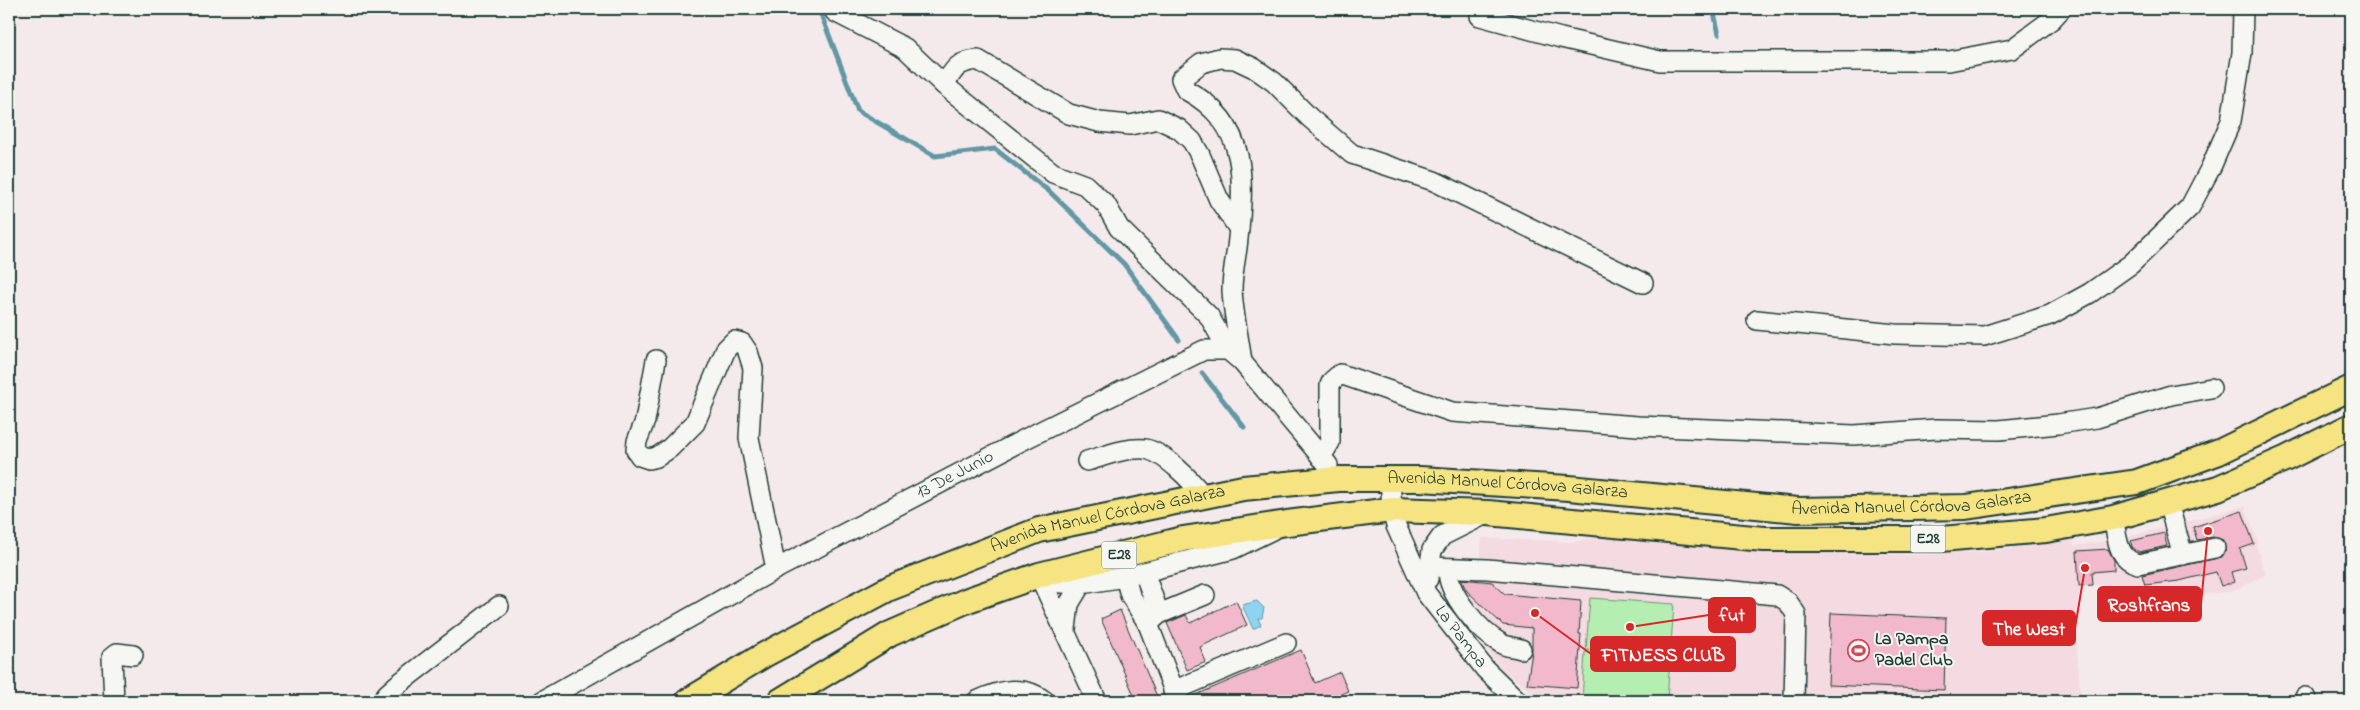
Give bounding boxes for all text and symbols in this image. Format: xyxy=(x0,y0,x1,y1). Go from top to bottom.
street label: 13 De Junio xyxy=(912,444,999,506)
street label: Avenida Manuel Córdova Galarza xyxy=(1387,466,1629,507)
street label: Avenida Manuel Córdova Galarza xyxy=(987,479,1228,561)
street label: Avenida Manuel Córdova Galarza xyxy=(1790,485,2033,523)
road number: E28 xyxy=(1910,526,1946,552)
road number: E28 xyxy=(1102,542,1136,568)
callout: Roshfrans xyxy=(2098,587,2201,621)
text: Roshfrans xyxy=(2108,593,2191,620)
callout: fut xyxy=(1709,598,1755,632)
street label: La Pampa xyxy=(1428,600,1493,674)
text: fut xyxy=(1718,603,1746,630)
callout: The West xyxy=(1983,611,2075,645)
text: The West xyxy=(1993,617,2066,644)
place label: La Pampa Padel Club xyxy=(1875,627,1953,674)
callout: FITNESS CLUB xyxy=(1591,637,1735,671)
sports icon: La Pampa Padel Club xyxy=(1847,638,1871,662)
text: FITNESS CLUB xyxy=(1600,643,1725,670)

